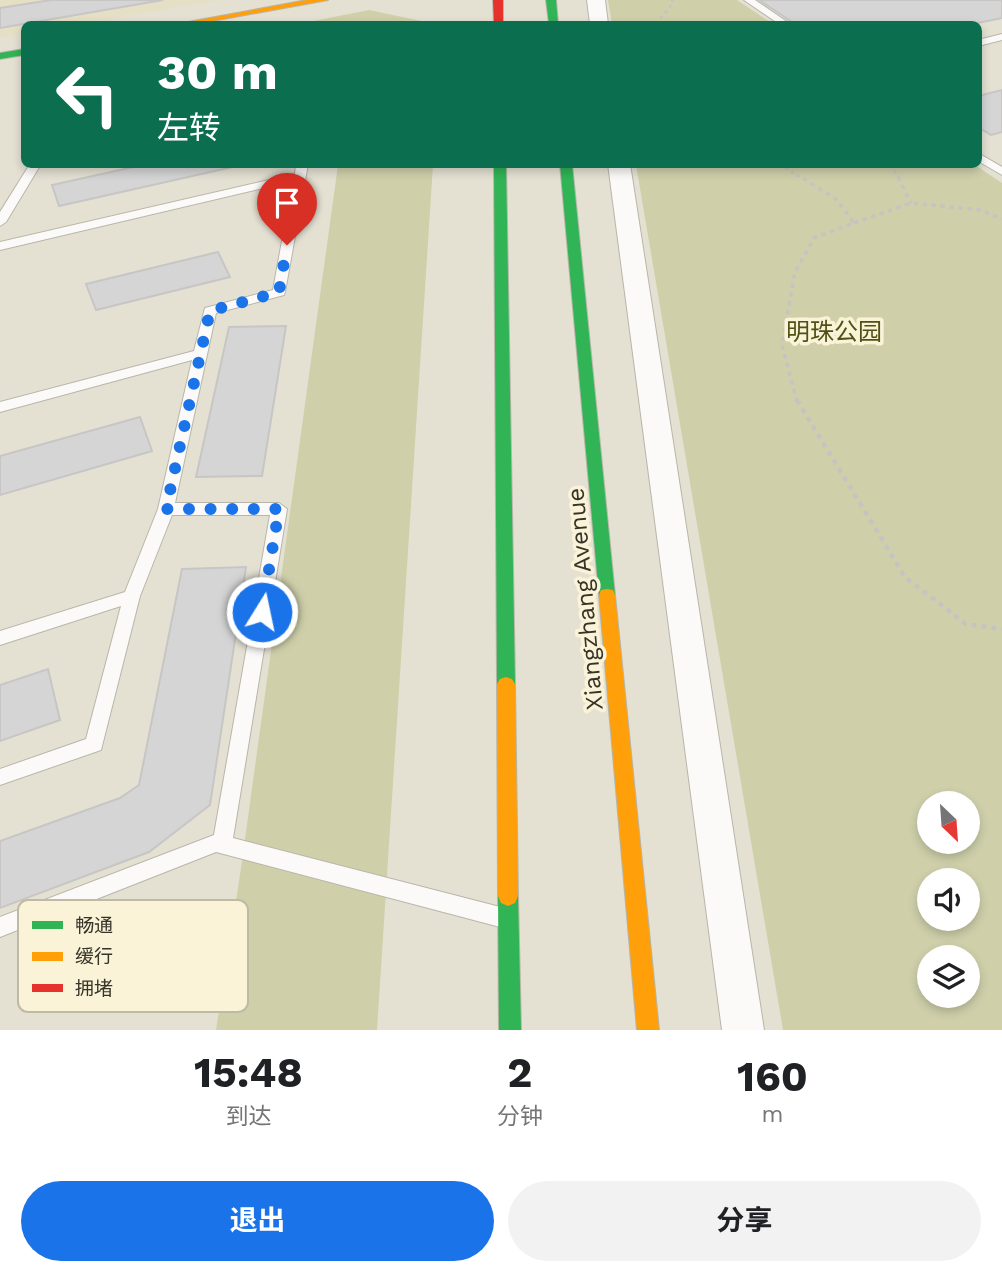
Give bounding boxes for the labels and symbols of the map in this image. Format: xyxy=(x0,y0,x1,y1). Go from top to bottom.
pin xyxy=(257,173,317,245)
park label: 明珠公园 xyxy=(786,318,882,346)
street label: Xiangzhang Avenue xyxy=(561,487,609,711)
position arrow xyxy=(225,575,299,649)
north arrow xyxy=(917,791,980,854)
legend xyxy=(18,900,248,1012)
text: 畅通 xyxy=(75,914,113,937)
text: 缓行 xyxy=(75,945,113,968)
text: 拥堵 xyxy=(75,977,113,1000)

